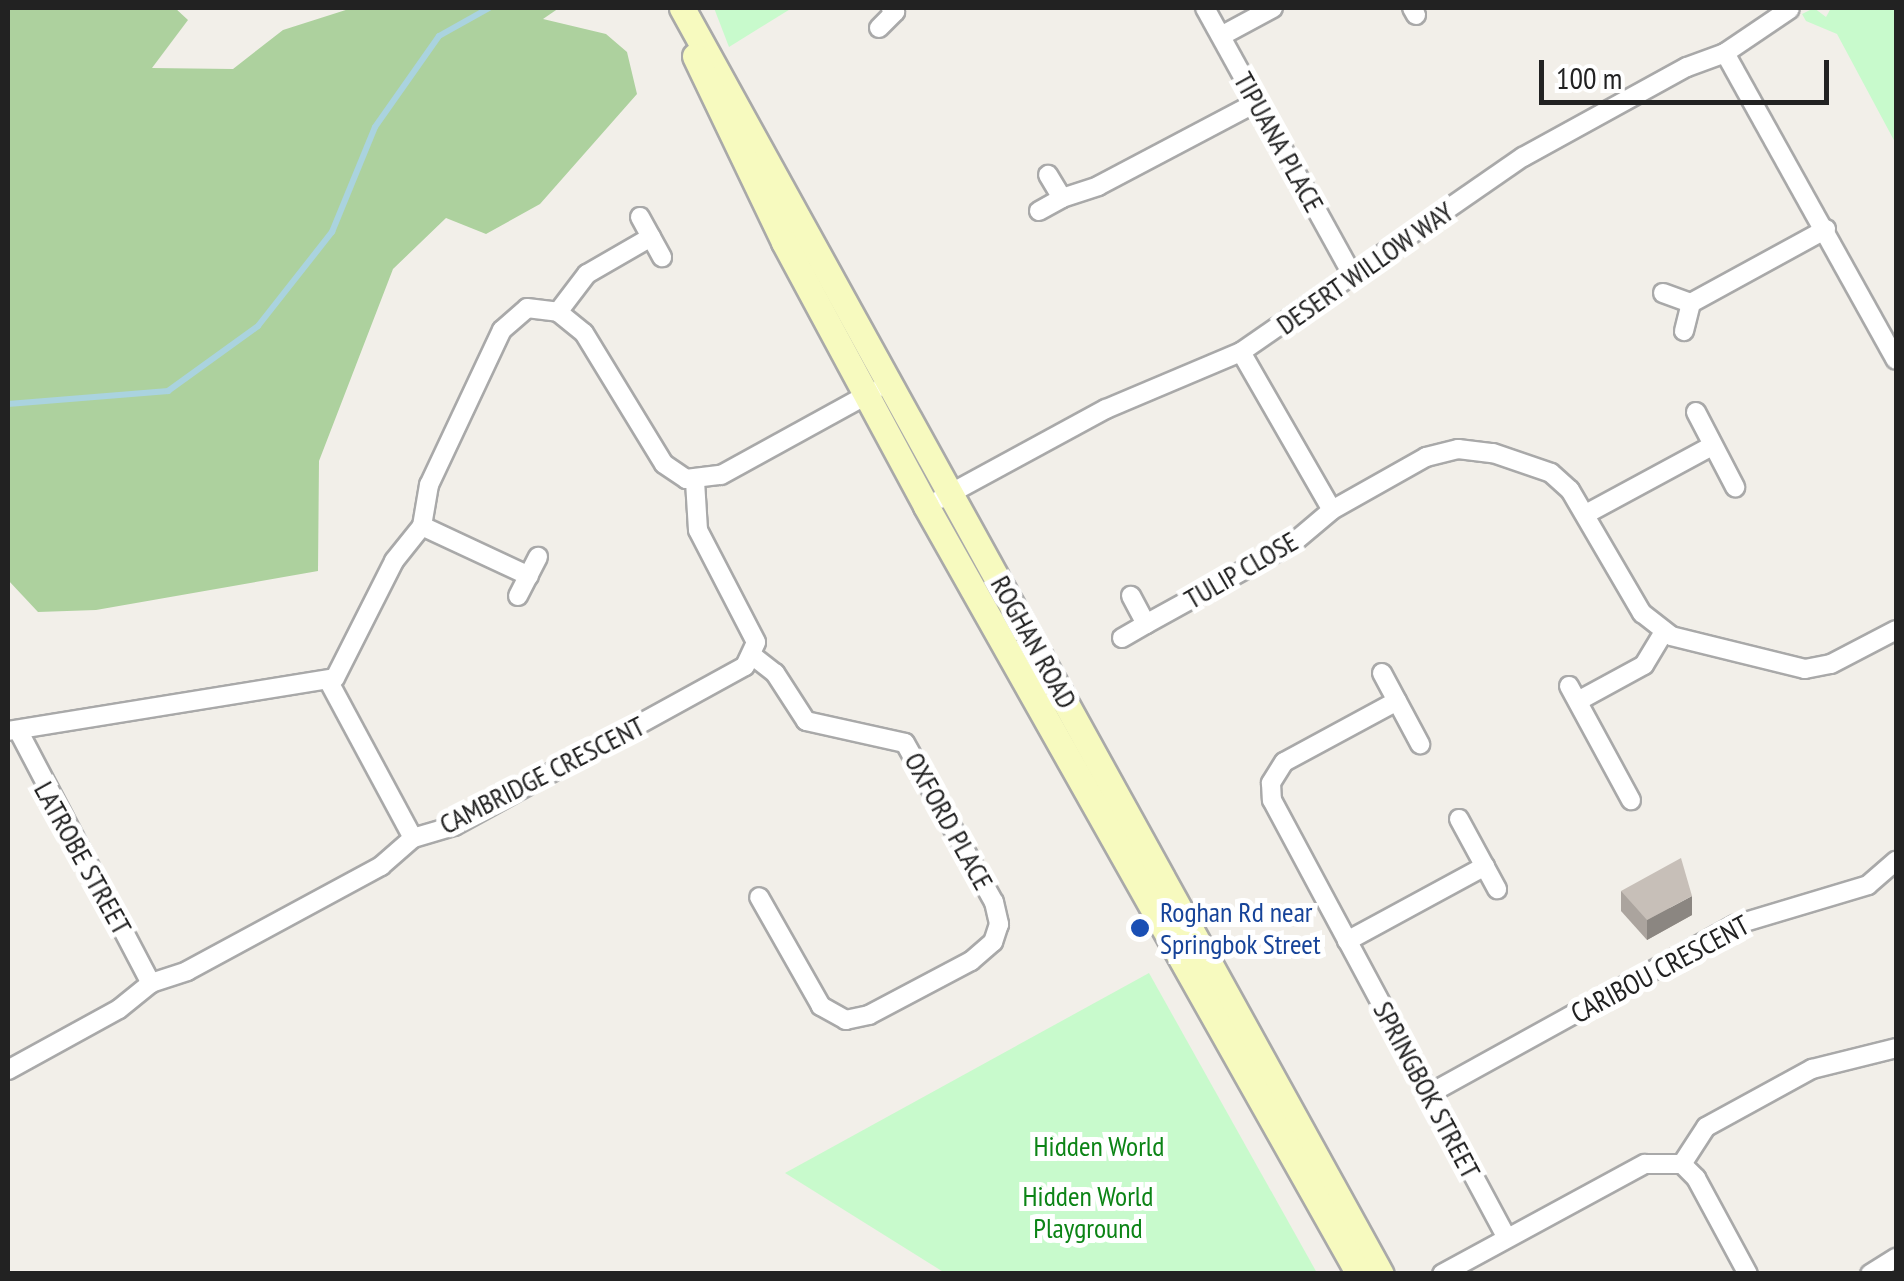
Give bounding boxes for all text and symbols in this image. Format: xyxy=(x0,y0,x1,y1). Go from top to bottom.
scale bar xyxy=(1544,40,1834,102)
text: 100 m xyxy=(1556,58,1622,97)
street label: TIPUANA PLACE xyxy=(1227,66,1331,218)
street label: DESERT WILLOW WAY xyxy=(1269,194,1461,342)
street label: TULIP CLOSE xyxy=(1178,524,1304,616)
street label: ROGHAN ROAD xyxy=(984,570,1084,714)
street label: CAMBRIDGE CRESCENT xyxy=(434,709,650,841)
street label: OXFORD PLACE xyxy=(898,747,1000,895)
street label: LATROBE STREET xyxy=(27,776,139,940)
place label: Roghan Rd near Springbok Street xyxy=(1160,895,1321,961)
street label: CARIBOU CRESCENT xyxy=(1565,908,1755,1030)
marker: Roghan Rd near Springbok Street xyxy=(1129,917,1151,939)
street label: SPRINGBOK STREET xyxy=(1366,995,1488,1185)
park label: Hidden World xyxy=(1033,1129,1165,1163)
park label: Hidden World Playground xyxy=(1022,1179,1154,1245)

